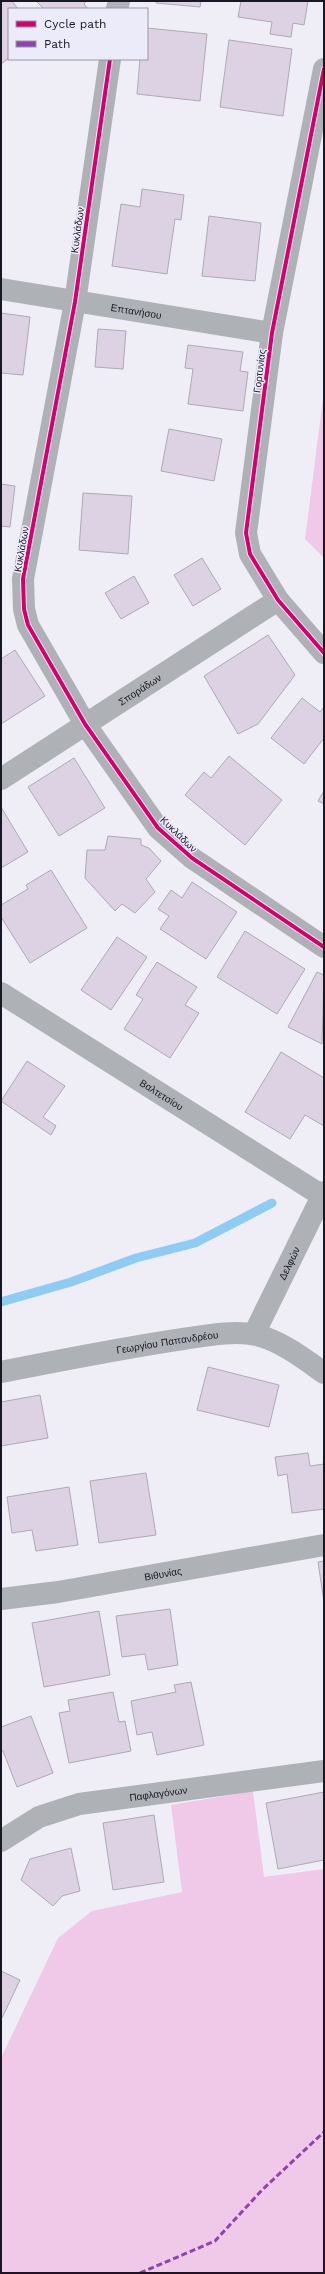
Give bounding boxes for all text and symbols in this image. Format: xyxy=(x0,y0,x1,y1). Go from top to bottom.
legend xyxy=(8,8,148,60)
text: Cycle path xyxy=(44,17,106,31)
text: Path xyxy=(44,37,70,51)
street label: Κυκλάδων xyxy=(69,206,86,254)
street label: Επτανήσου xyxy=(110,302,162,321)
street label: Γορτυνίας xyxy=(251,348,268,393)
street label: Κυκλάδων xyxy=(12,525,31,573)
street label: Σποράδων xyxy=(116,672,163,708)
street label: Κυκλάδων xyxy=(158,814,199,854)
street label: Βαλτετσίου xyxy=(138,1077,185,1113)
street label: Δελφών xyxy=(277,1245,302,1282)
street label: Γεωργίου Παπανδρέου xyxy=(115,1329,219,1356)
street label: Βιθυνίας xyxy=(143,1565,183,1583)
street label: Παφλαγόνων xyxy=(129,1784,188,1803)

